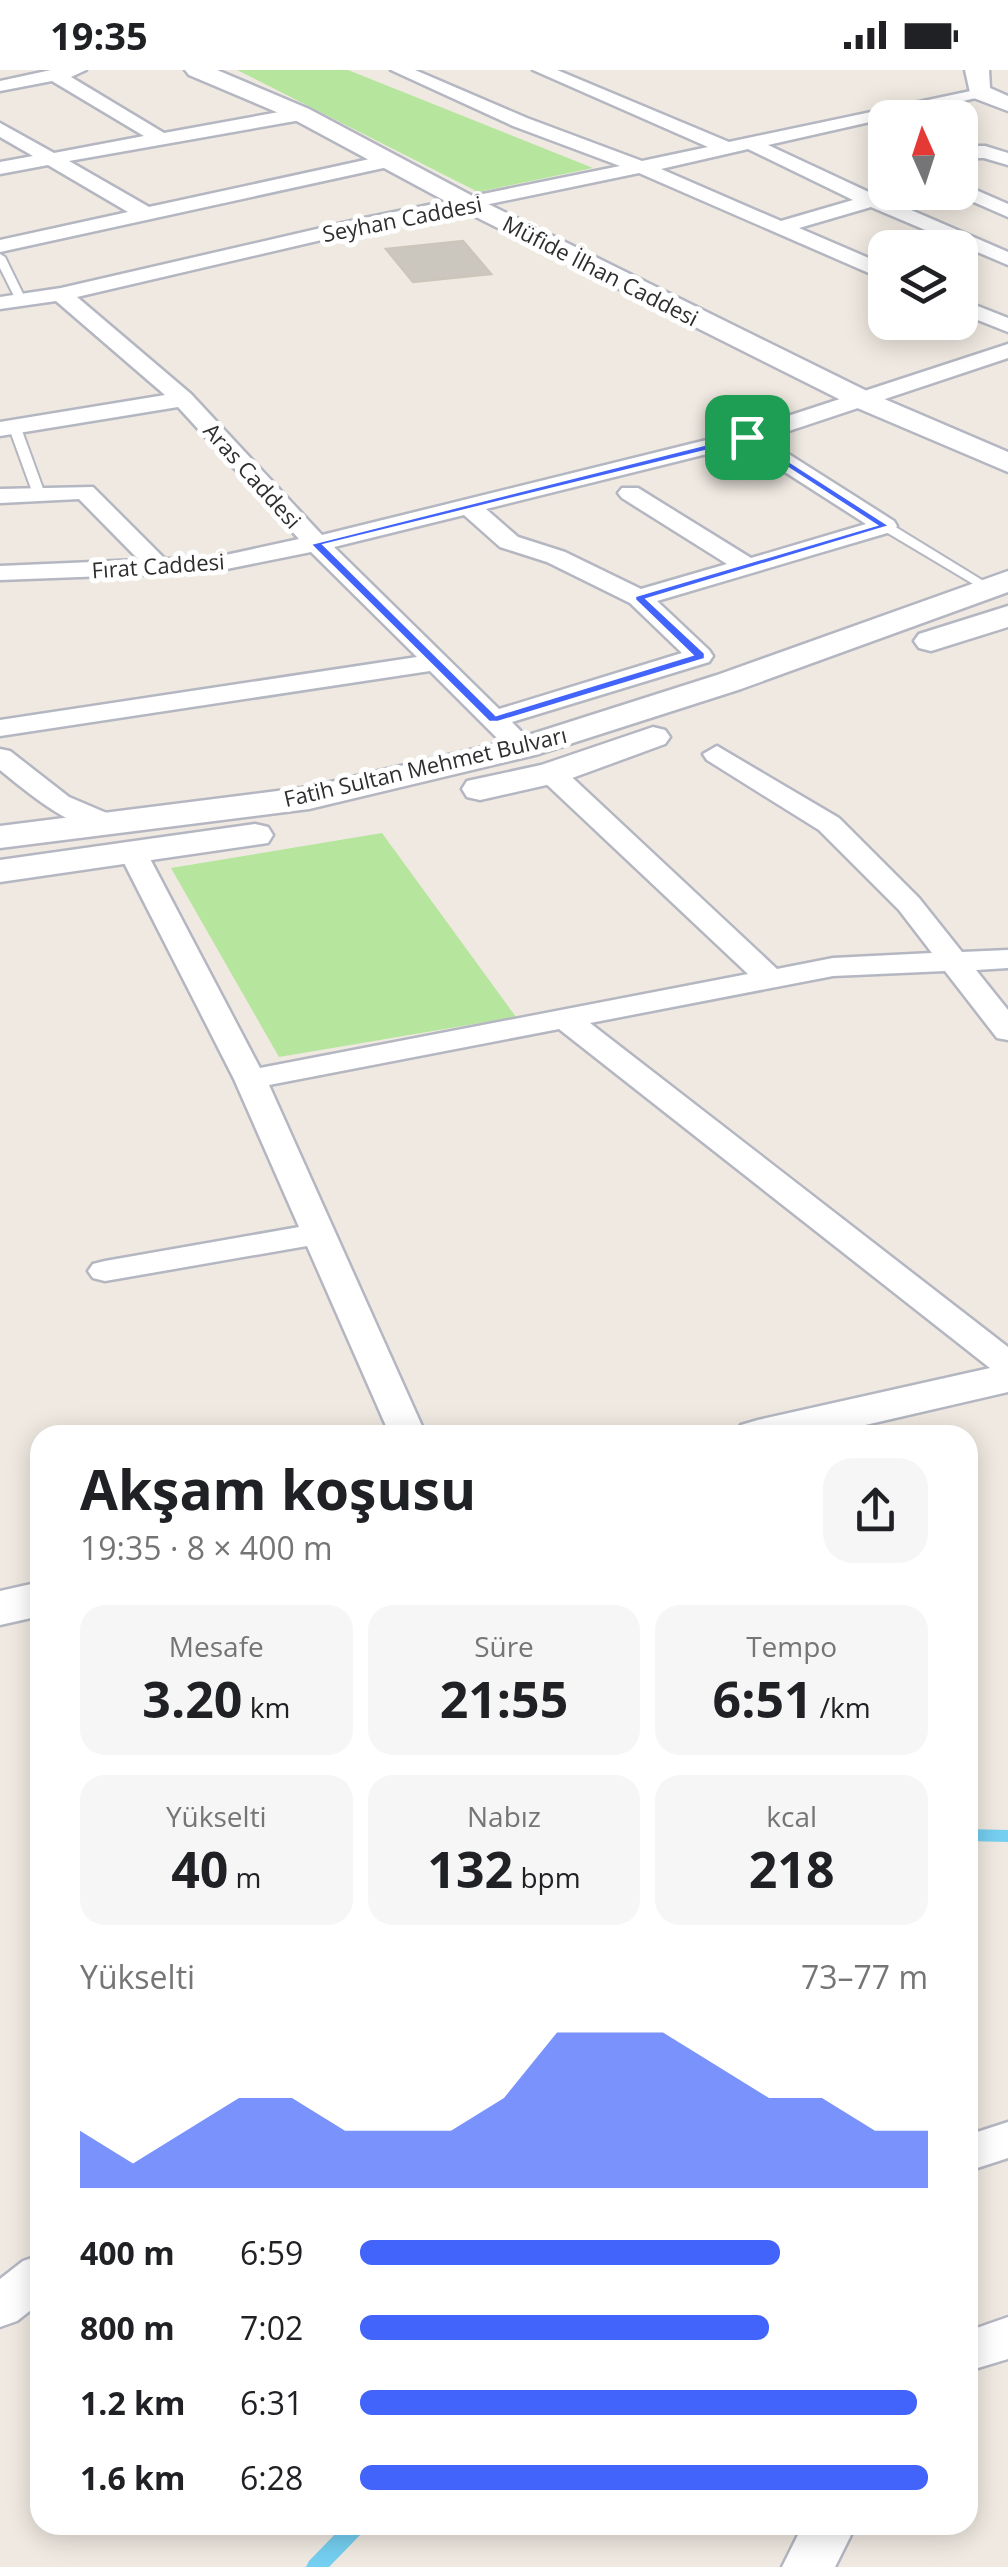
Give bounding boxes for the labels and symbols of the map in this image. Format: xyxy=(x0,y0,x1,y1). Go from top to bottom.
north arrow xyxy=(868,100,978,210)
street label: Seyhan Caddesi xyxy=(320,188,484,248)
street label: Müfide İlhan Caddesi xyxy=(498,208,704,332)
pin xyxy=(705,395,790,480)
street label: Aras Caddesi xyxy=(197,416,309,534)
street label: Fırat Caddesi xyxy=(91,545,225,585)
street label: Fatih Sultan Mehmet Bulvarı xyxy=(281,719,569,813)

